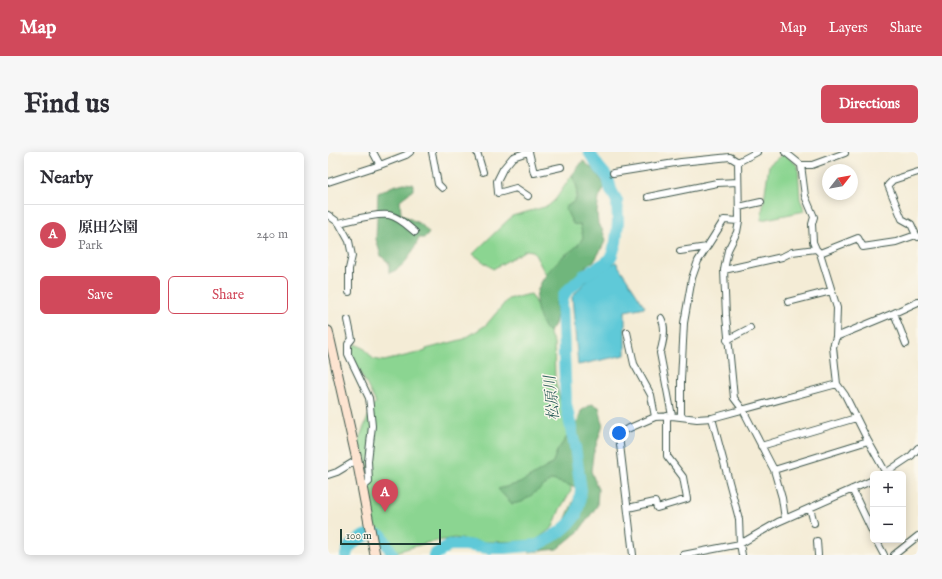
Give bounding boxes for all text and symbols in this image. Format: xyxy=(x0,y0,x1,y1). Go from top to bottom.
text: Map xyxy=(20,16,56,40)
text: Map xyxy=(780,19,807,37)
text: Layers xyxy=(829,19,868,37)
text: Share xyxy=(890,19,922,37)
button: Directions xyxy=(821,85,918,123)
text: Find us xyxy=(24,87,110,122)
north arrow xyxy=(822,164,858,200)
text: Nearby xyxy=(40,168,93,189)
text: 原田公園 xyxy=(78,218,138,237)
text: A xyxy=(49,226,57,243)
text: 240 m xyxy=(256,226,288,243)
text: Park xyxy=(78,237,103,254)
button: Save xyxy=(40,276,160,314)
button: Share xyxy=(168,276,288,314)
water label: 松原川 xyxy=(540,373,563,421)
your location xyxy=(609,423,629,443)
map controls xyxy=(870,471,906,543)
button: + xyxy=(870,471,906,507)
pin: A xyxy=(372,479,398,512)
button: − xyxy=(870,507,906,543)
scale bar xyxy=(340,527,441,546)
text: 100 m xyxy=(346,529,372,543)

